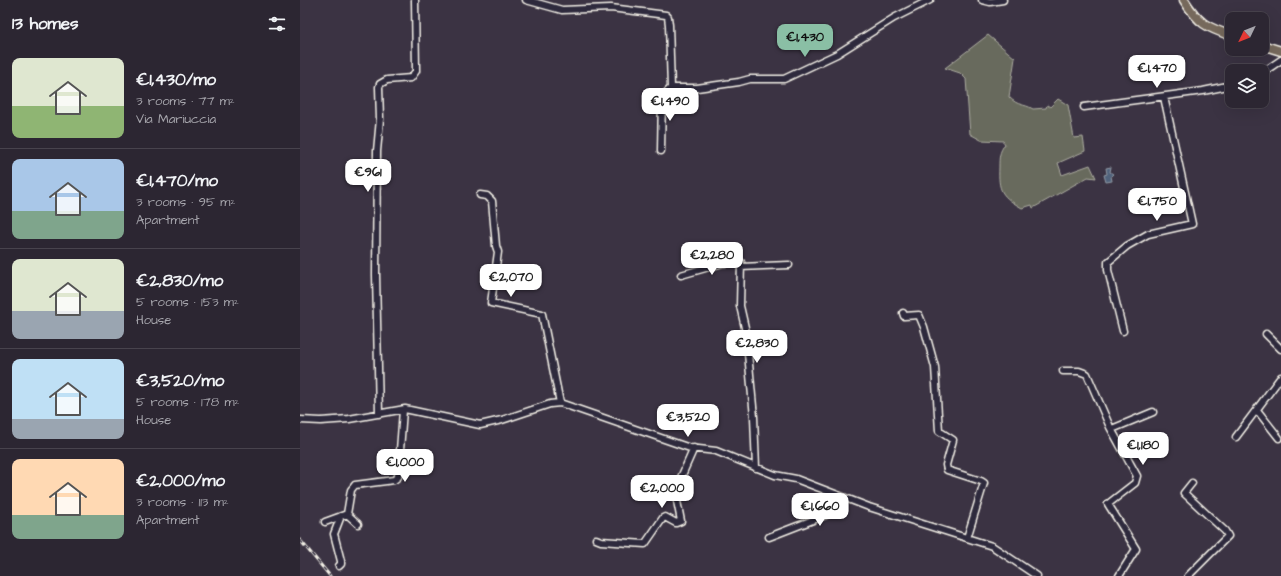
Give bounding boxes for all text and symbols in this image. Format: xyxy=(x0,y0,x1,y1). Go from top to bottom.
text: 13 homes xyxy=(12,12,79,36)
north arrow xyxy=(1225,12,1269,56)
map controls xyxy=(1225,12,1269,108)
icon: filters xyxy=(266,13,288,35)
pin: €1,430 xyxy=(772,24,838,58)
text: €1,430 xyxy=(786,28,824,46)
pin: €1,470 xyxy=(1124,55,1190,89)
text: €1,470 xyxy=(1137,59,1177,77)
button: layers xyxy=(1225,64,1269,108)
text: €1,430/mo xyxy=(136,68,216,92)
icon: home xyxy=(44,74,92,122)
pin: €1,490 xyxy=(637,88,703,122)
text: 3 rooms · 77 m² xyxy=(136,92,235,110)
text: €1,490 xyxy=(651,92,689,110)
text: Via Mariuccia xyxy=(136,110,216,128)
pin: €961 xyxy=(344,159,392,193)
text: €961 xyxy=(354,163,382,181)
text: €1,470/mo xyxy=(136,169,218,193)
icon: home xyxy=(44,175,92,223)
pin: €1,750 xyxy=(1124,188,1190,222)
text: €1,750 xyxy=(1137,192,1177,210)
text: 3 rooms · 95 m² xyxy=(136,193,235,211)
text: Apartment xyxy=(136,211,200,229)
pin: €2,280 xyxy=(679,242,745,276)
text: €2,280 xyxy=(690,246,734,264)
pin: €2,070 xyxy=(478,264,544,298)
text: €2,070 xyxy=(489,268,533,286)
text: €2,830/mo xyxy=(136,269,223,293)
icon: home xyxy=(44,275,92,323)
text: 5 rooms · 153 m² xyxy=(136,293,239,311)
text: House xyxy=(136,311,171,329)
pin: €2,830 xyxy=(724,330,790,364)
text: €2,830 xyxy=(735,334,779,352)
text: €3,520/mo xyxy=(136,369,224,393)
icon: home xyxy=(44,375,92,423)
text: 5 rooms · 178 m² xyxy=(136,393,239,411)
pin: €3,520 xyxy=(655,404,721,438)
text: €3,520 xyxy=(666,408,710,426)
text: House xyxy=(136,411,171,429)
pin: €1,180 xyxy=(1110,432,1176,466)
text: €1,180 xyxy=(1127,436,1159,454)
pin: €1,000 xyxy=(372,449,438,483)
text: €1,000 xyxy=(386,453,424,471)
text: €2,000/mo xyxy=(136,469,225,493)
icon: home xyxy=(44,475,92,523)
pin: €2,000 xyxy=(629,475,695,509)
text: €2,000 xyxy=(640,479,684,497)
text: 3 rooms · 113 m² xyxy=(136,493,229,511)
pin: €1,660 xyxy=(787,493,853,527)
text: €1,660 xyxy=(801,497,839,515)
text: Apartment xyxy=(136,511,200,529)

